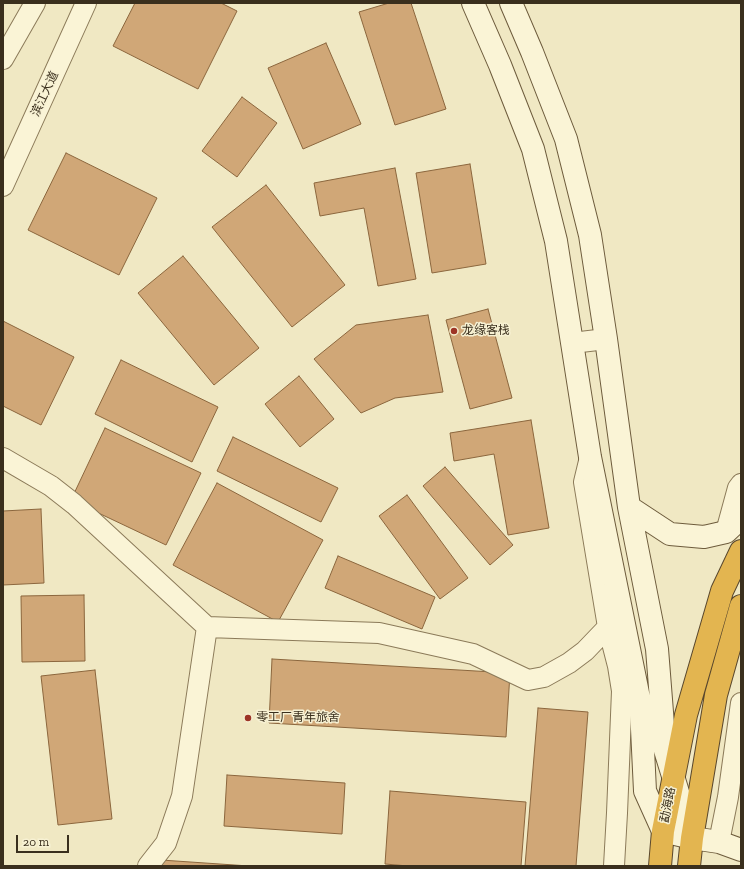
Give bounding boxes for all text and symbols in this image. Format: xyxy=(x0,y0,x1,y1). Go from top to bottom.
street label: 滨江大道 xyxy=(28,69,62,119)
place label: 龙缘客栈 xyxy=(462,324,510,338)
marker: 龙缘客栈 xyxy=(449,326,459,336)
place label: 零工厂青年旅舍 xyxy=(256,711,340,725)
marker: 零工厂青年旅舍 xyxy=(243,713,253,723)
street label: 勐海路 xyxy=(657,786,679,824)
scale bar xyxy=(18,827,71,853)
text: 20 m xyxy=(23,835,49,849)

